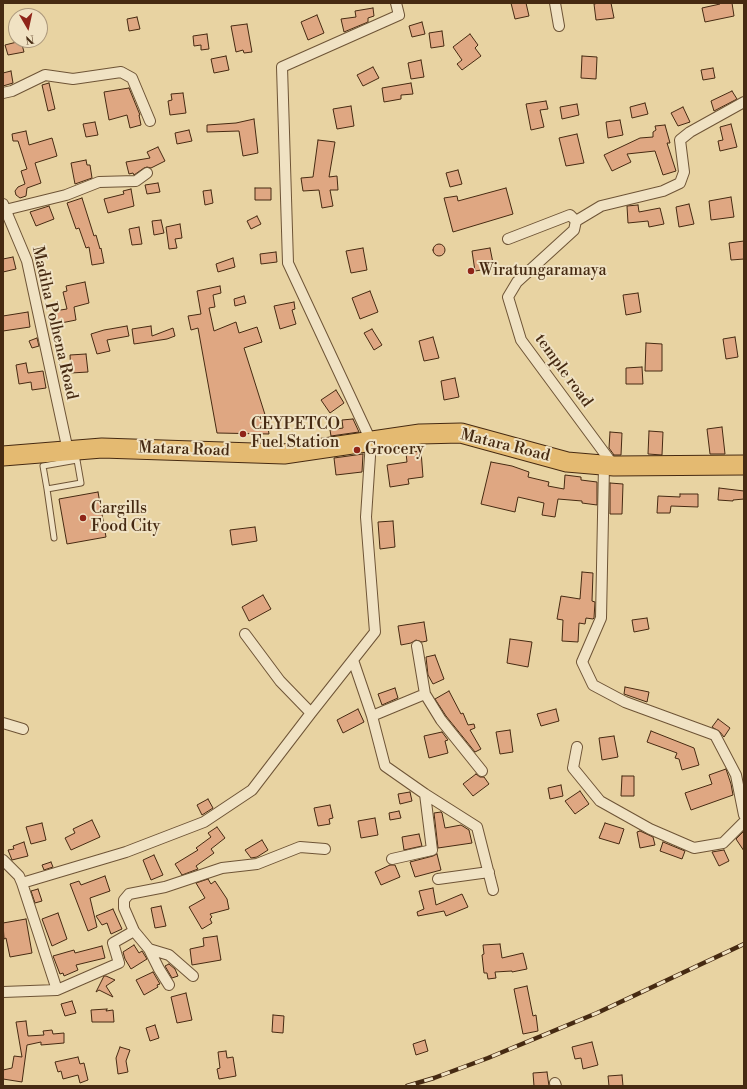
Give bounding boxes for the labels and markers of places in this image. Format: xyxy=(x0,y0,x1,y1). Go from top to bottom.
place label: Wiratungaramaya xyxy=(479,261,607,281)
marker: Wiratungaramaya xyxy=(466,266,476,276)
place label: CEYPETCO Fuel Station xyxy=(251,415,340,453)
marker: CEYPETCO Fuel Station xyxy=(238,429,248,439)
place label: Grocery xyxy=(365,440,424,460)
marker: Grocery xyxy=(352,445,362,455)
place label: Cargills Food City xyxy=(91,499,160,537)
marker: Cargills Food City xyxy=(78,513,88,523)

